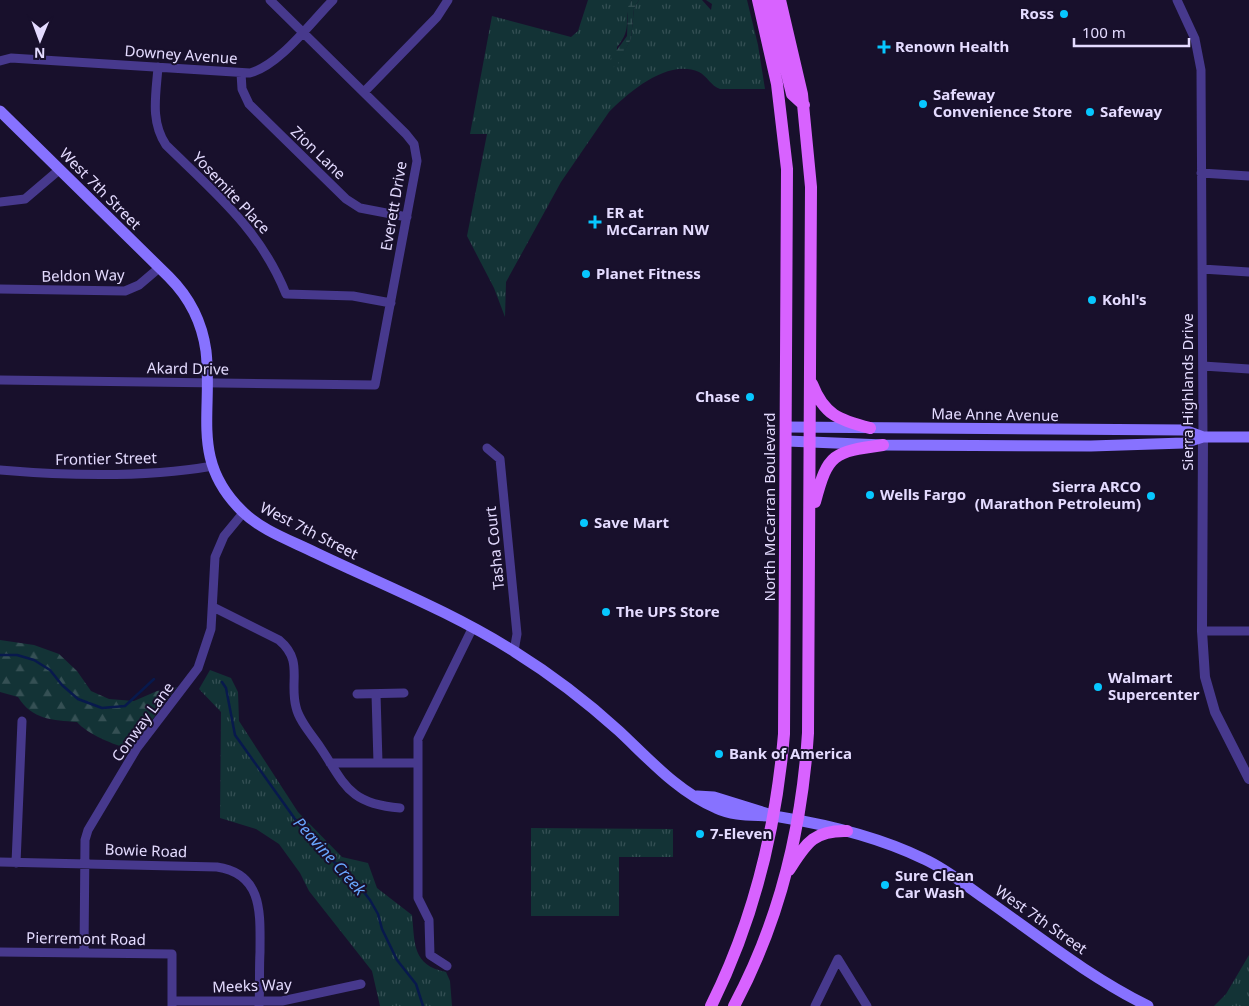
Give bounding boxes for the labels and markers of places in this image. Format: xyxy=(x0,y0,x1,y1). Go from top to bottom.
place label: Ross xyxy=(1020,3,1054,23)
marker: Ross xyxy=(1058,8,1070,20)
place label: Renown Health xyxy=(895,36,1009,56)
marker: Renown Health xyxy=(877,40,891,54)
place label: Safeway Convenience Store xyxy=(933,84,1072,121)
marker: Safeway Convenience Store xyxy=(917,98,929,110)
place label: Safeway xyxy=(1100,101,1163,121)
marker: Safeway xyxy=(1084,106,1096,118)
place label: ER at McCarran NW xyxy=(606,202,709,239)
marker: ER at McCarran NW xyxy=(588,215,602,229)
place label: Planet Fitness xyxy=(596,263,701,283)
marker: Planet Fitness xyxy=(580,268,592,280)
place label: Kohl's xyxy=(1102,289,1147,309)
marker: Kohl's xyxy=(1086,294,1098,306)
place label: Chase xyxy=(695,386,740,406)
marker: Chase xyxy=(744,391,756,403)
place label: Sierra ARCO (Marathon Petroleum) xyxy=(975,476,1141,513)
place label: Wells Fargo xyxy=(880,484,966,504)
marker: Wells Fargo xyxy=(864,489,876,501)
marker: Sierra ARCO (Marathon Petroleum) xyxy=(1145,490,1157,502)
place label: Save Mart xyxy=(594,512,670,532)
marker: Save Mart xyxy=(578,517,590,529)
place label: The UPS Store xyxy=(616,601,720,621)
marker: The UPS Store xyxy=(600,606,612,618)
place label: Walmart Supercenter xyxy=(1108,667,1200,704)
marker: Walmart Supercenter xyxy=(1092,681,1104,693)
place label: Bank of America xyxy=(729,743,852,763)
marker: Bank of America xyxy=(713,748,725,760)
place label: 7-Eleven xyxy=(710,823,772,843)
marker: 7-Eleven xyxy=(694,828,706,840)
place label: Sure Clean Car Wash xyxy=(895,865,974,902)
marker: Sure Clean Car Wash xyxy=(879,879,891,891)

